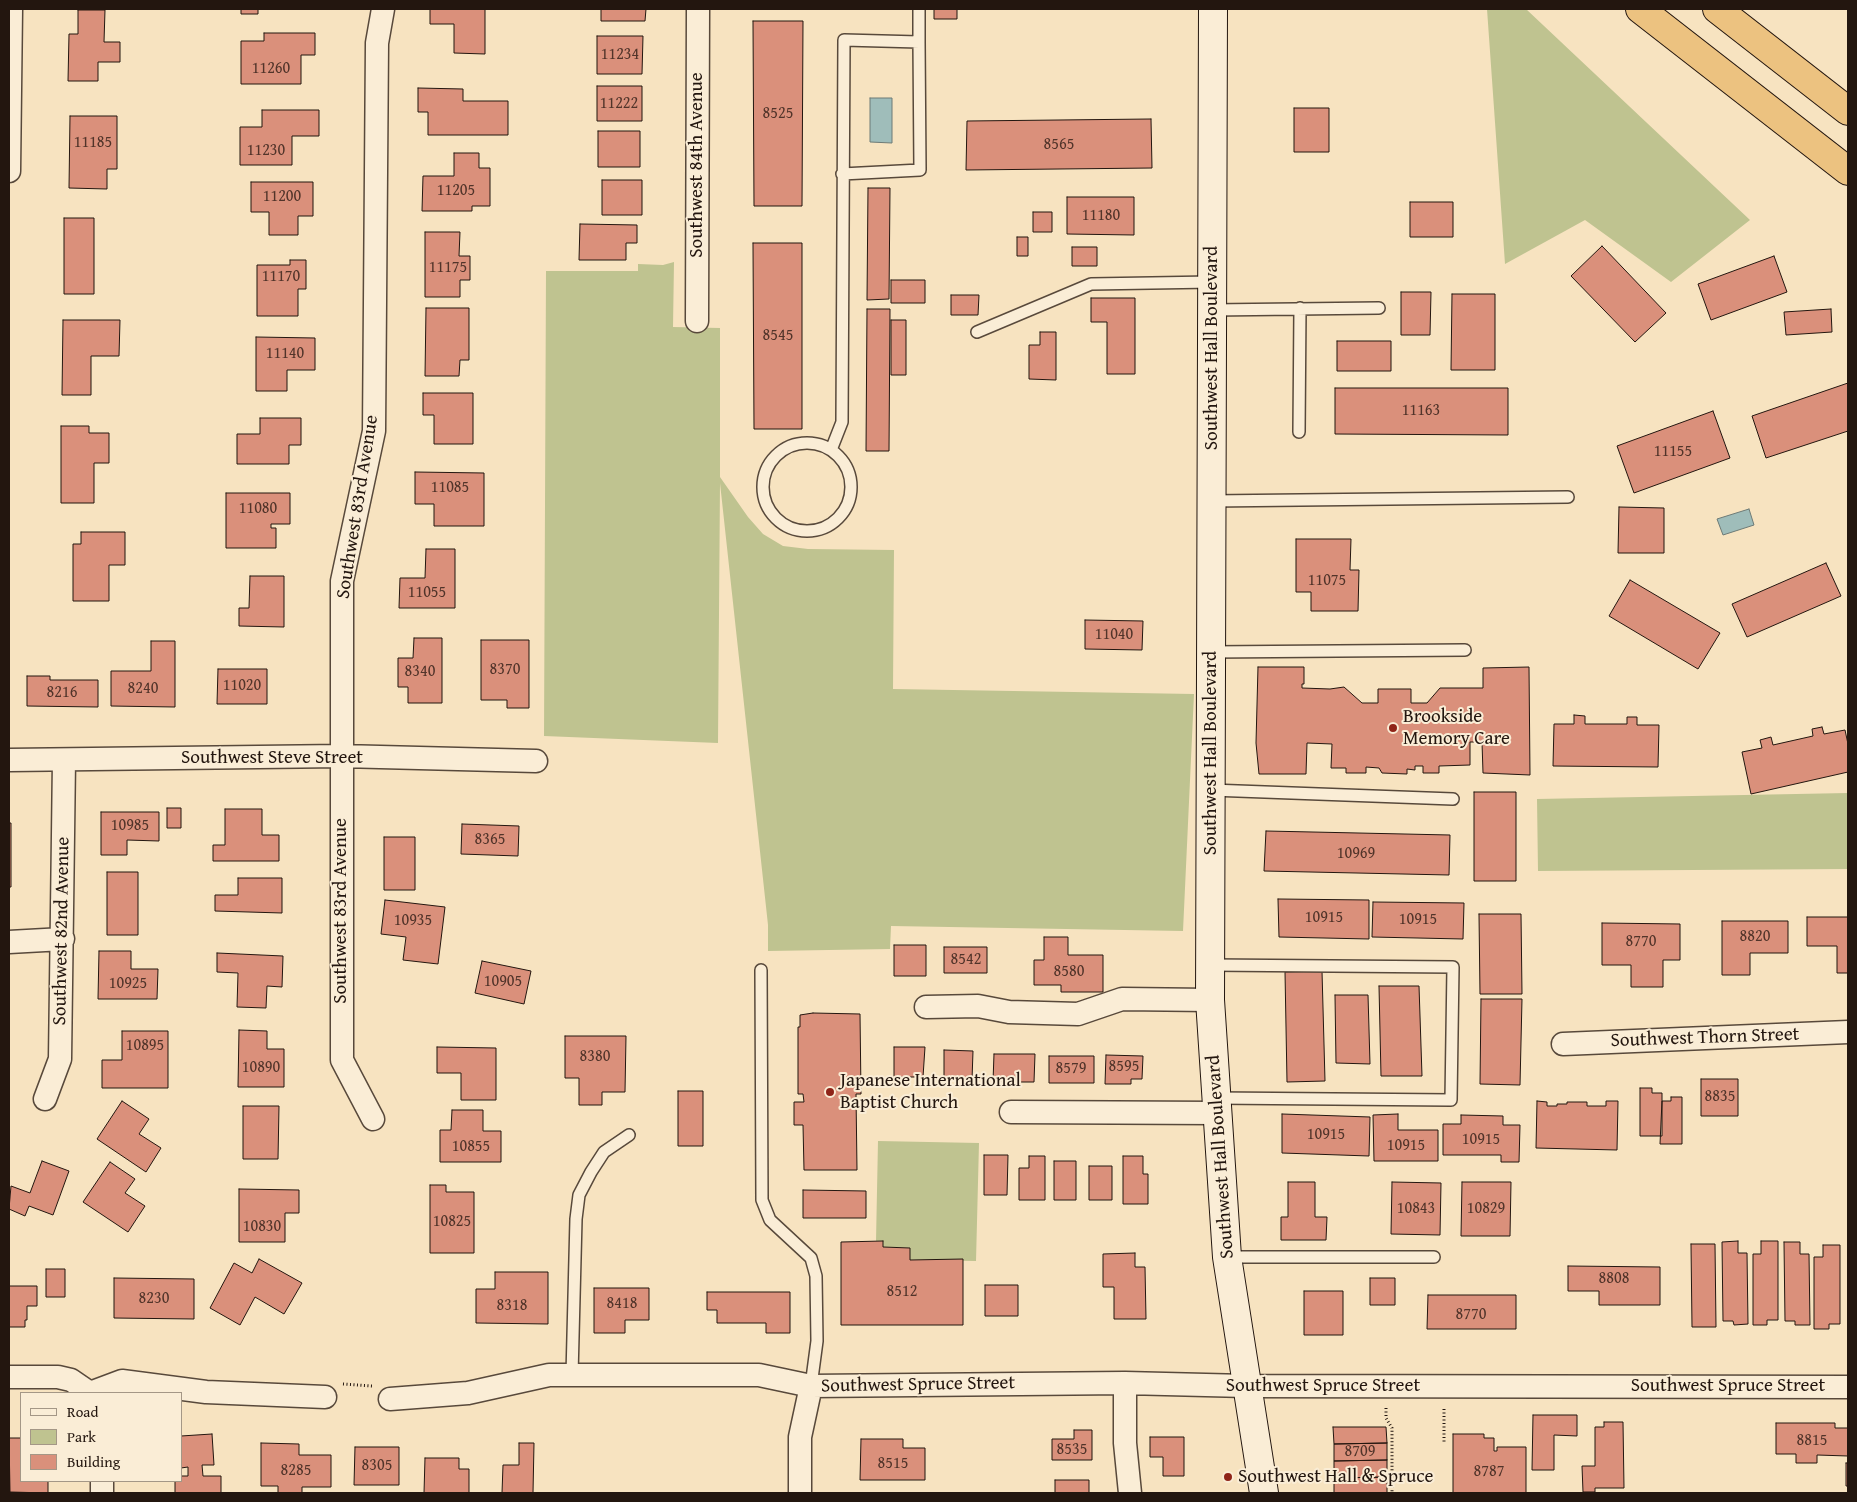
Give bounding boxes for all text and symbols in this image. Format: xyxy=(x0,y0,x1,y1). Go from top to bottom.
house number: 11234 xyxy=(601,45,639,65)
house number: 11260 xyxy=(252,59,290,79)
street label: Southwest 84th Avenue xyxy=(686,72,708,258)
house number: 11222 xyxy=(600,94,638,114)
house number: 8525 xyxy=(763,104,793,124)
house number: 11185 xyxy=(74,133,112,153)
house number: 8565 xyxy=(1044,135,1074,155)
house number: 11230 xyxy=(247,141,285,161)
house number: 11205 xyxy=(437,181,475,201)
house number: 11200 xyxy=(263,187,301,207)
house number: 11180 xyxy=(1082,206,1120,226)
street label: Southwest Hall Boulevard xyxy=(1201,246,1223,450)
house number: 11175 xyxy=(429,258,467,278)
house number: 11170 xyxy=(262,267,300,287)
house number: 8545 xyxy=(763,326,793,346)
house number: 11140 xyxy=(266,344,304,364)
house number: 11163 xyxy=(1402,401,1440,421)
street label: Southwest 83rd Avenue xyxy=(332,413,384,601)
house number: 11155 xyxy=(1654,442,1692,462)
house number: 11085 xyxy=(431,478,469,498)
house number: 11080 xyxy=(239,499,277,519)
house number: 11075 xyxy=(1308,571,1346,591)
house number: 11055 xyxy=(408,583,446,603)
house number: 11040 xyxy=(1095,625,1133,645)
street label: Southwest Hall Boulevard xyxy=(1200,651,1222,855)
house number: 8370 xyxy=(490,660,520,680)
house number: 8340 xyxy=(405,662,435,682)
house number: 11020 xyxy=(223,676,261,696)
house number: 8240 xyxy=(128,679,158,699)
house number: 8216 xyxy=(47,683,77,703)
place label: Brookside Memory Care xyxy=(1403,706,1510,750)
marker: Brookside Memory Care xyxy=(1387,722,1399,734)
street label: Southwest Steve Street xyxy=(181,747,363,769)
house number: 10985 xyxy=(111,816,149,836)
street label: Southwest 83rd Avenue xyxy=(330,818,352,1004)
house number: 8365 xyxy=(475,830,505,850)
street label: Southwest 82nd Avenue xyxy=(49,836,75,1026)
house number: 10969 xyxy=(1337,844,1375,864)
house number: 10915 xyxy=(1305,908,1343,928)
house number: 10915 xyxy=(1399,910,1437,930)
house number: 10935 xyxy=(394,911,432,931)
house number: 8820 xyxy=(1740,927,1770,947)
house number: 8770 xyxy=(1626,932,1656,952)
house number: 8542 xyxy=(951,950,981,970)
house number: 8580 xyxy=(1054,962,1084,982)
house number: 10905 xyxy=(484,972,522,992)
house number: 10925 xyxy=(109,974,147,994)
street label: Southwest Thorn Street xyxy=(1610,1023,1800,1053)
house number: 10895 xyxy=(126,1036,164,1056)
house number: 8380 xyxy=(580,1047,610,1067)
street label: Southwest Hall Boulevard xyxy=(1202,1054,1240,1260)
house number: 8595 xyxy=(1109,1057,1139,1077)
house number: 10890 xyxy=(242,1058,280,1078)
house number: 8579 xyxy=(1056,1059,1086,1079)
place label: Japanese International Baptist Church xyxy=(840,1070,1021,1114)
marker: Japanese International Baptist Church xyxy=(824,1086,836,1098)
house number: 8835 xyxy=(1705,1087,1735,1107)
house number: 10915 xyxy=(1307,1125,1345,1145)
house number: 10915 xyxy=(1462,1130,1500,1150)
house number: 10915 xyxy=(1387,1136,1425,1156)
house number: 10855 xyxy=(452,1137,490,1157)
house number: 10843 xyxy=(1397,1199,1435,1219)
house number: 10829 xyxy=(1467,1199,1505,1219)
house number: 10825 xyxy=(433,1212,471,1232)
house number: 10830 xyxy=(243,1217,281,1237)
house number: 8808 xyxy=(1599,1269,1629,1289)
house number: 8512 xyxy=(887,1282,917,1302)
house number: 8230 xyxy=(139,1289,169,1309)
house number: 8418 xyxy=(607,1294,637,1314)
house number: 8318 xyxy=(497,1296,527,1316)
house number: 8770 xyxy=(1456,1305,1486,1325)
street label: Southwest Spruce Street xyxy=(821,1372,1015,1398)
street label: Southwest Spruce Street xyxy=(1226,1375,1420,1397)
street label: Southwest Spruce Street xyxy=(1631,1375,1825,1397)
legend xyxy=(20,1392,182,1482)
text: Road xyxy=(67,1401,98,1422)
text: Park xyxy=(67,1426,96,1447)
house number: 8815 xyxy=(1797,1431,1827,1451)
house number: 8535 xyxy=(1057,1440,1087,1460)
house number: 8709 xyxy=(1345,1442,1375,1462)
text: Building xyxy=(67,1451,120,1472)
house number: 8515 xyxy=(878,1454,908,1474)
house number: 8305 xyxy=(362,1456,392,1476)
house number: 8285 xyxy=(281,1461,311,1481)
house number: 8787 xyxy=(1474,1462,1504,1482)
place label: Southwest Hall & Spruce xyxy=(1238,1466,1434,1488)
marker: Southwest Hall & Spruce xyxy=(1222,1471,1234,1483)

